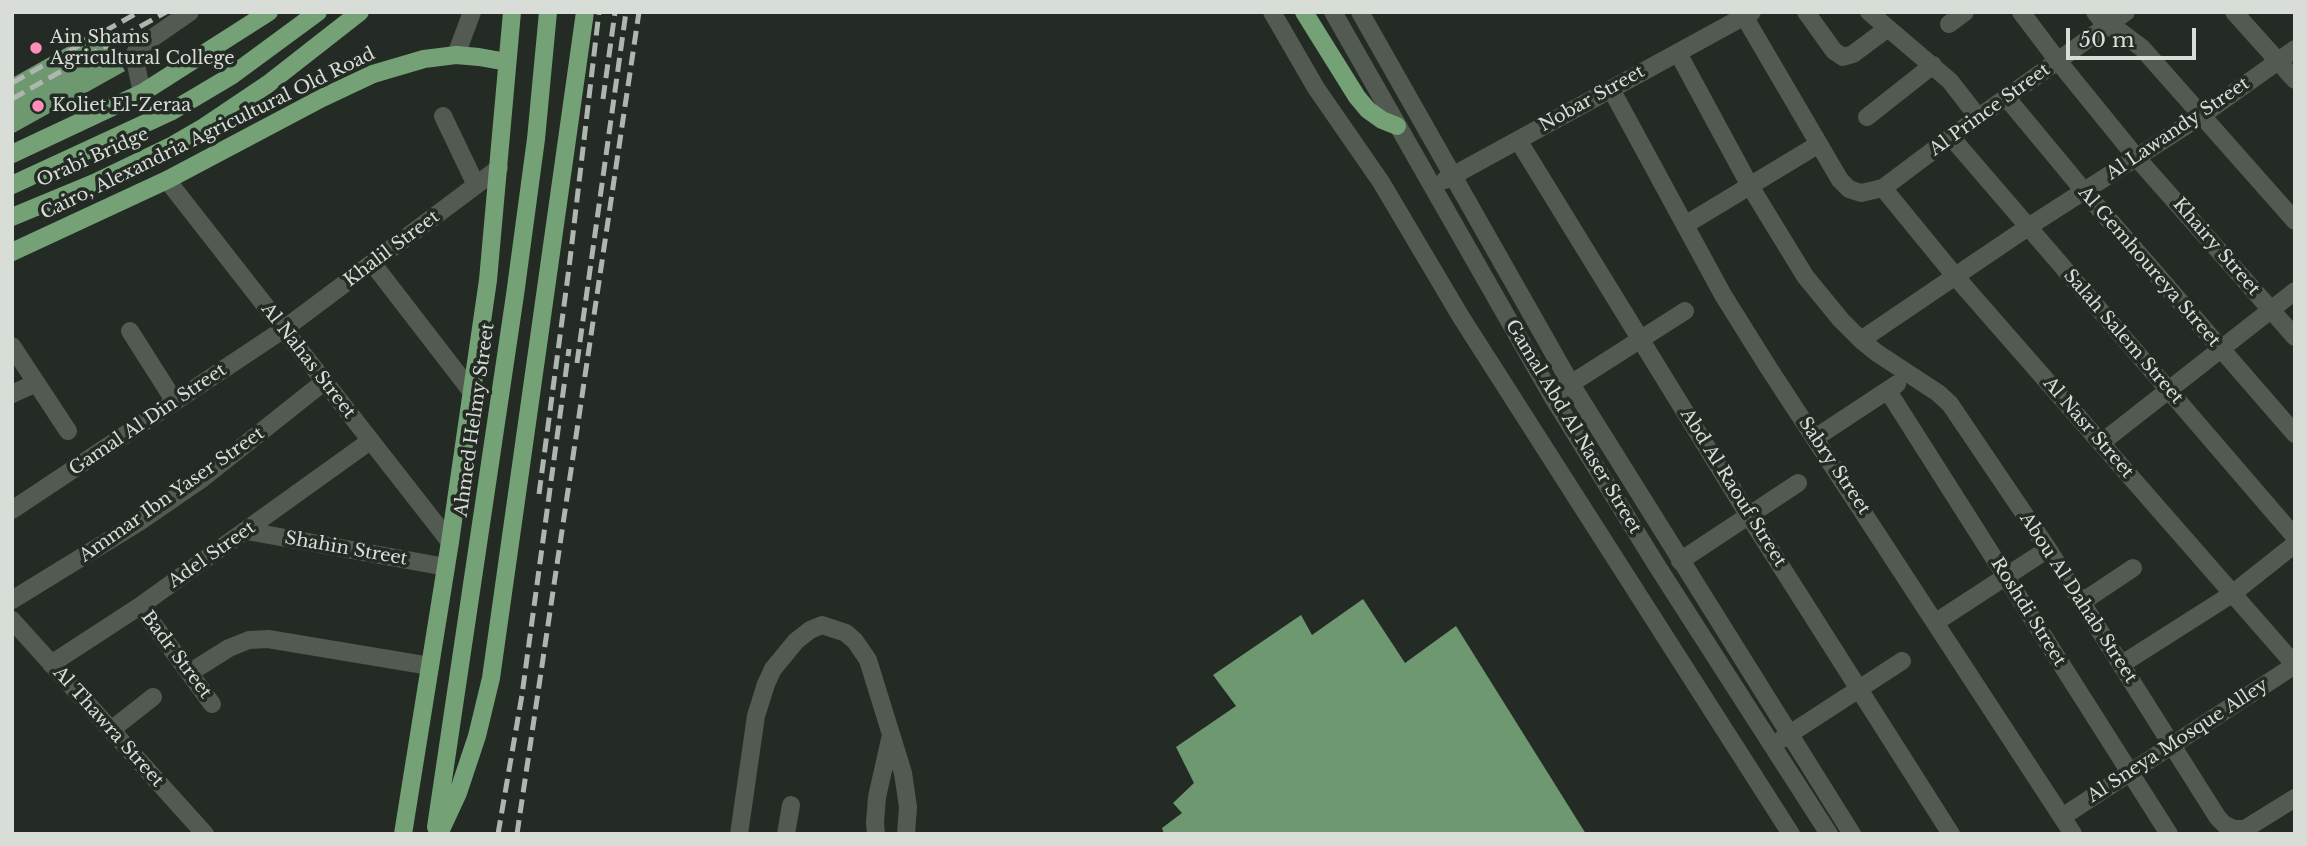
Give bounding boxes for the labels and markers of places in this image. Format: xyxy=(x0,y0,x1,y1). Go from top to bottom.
place label: Ain Shams Agricultural College xyxy=(50,27,235,70)
marker: Ain Shams Agricultural College xyxy=(28,40,44,56)
place label: Koliet El-Zeraa xyxy=(52,95,191,117)
marker: Koliet El-Zeraa xyxy=(30,98,46,114)

